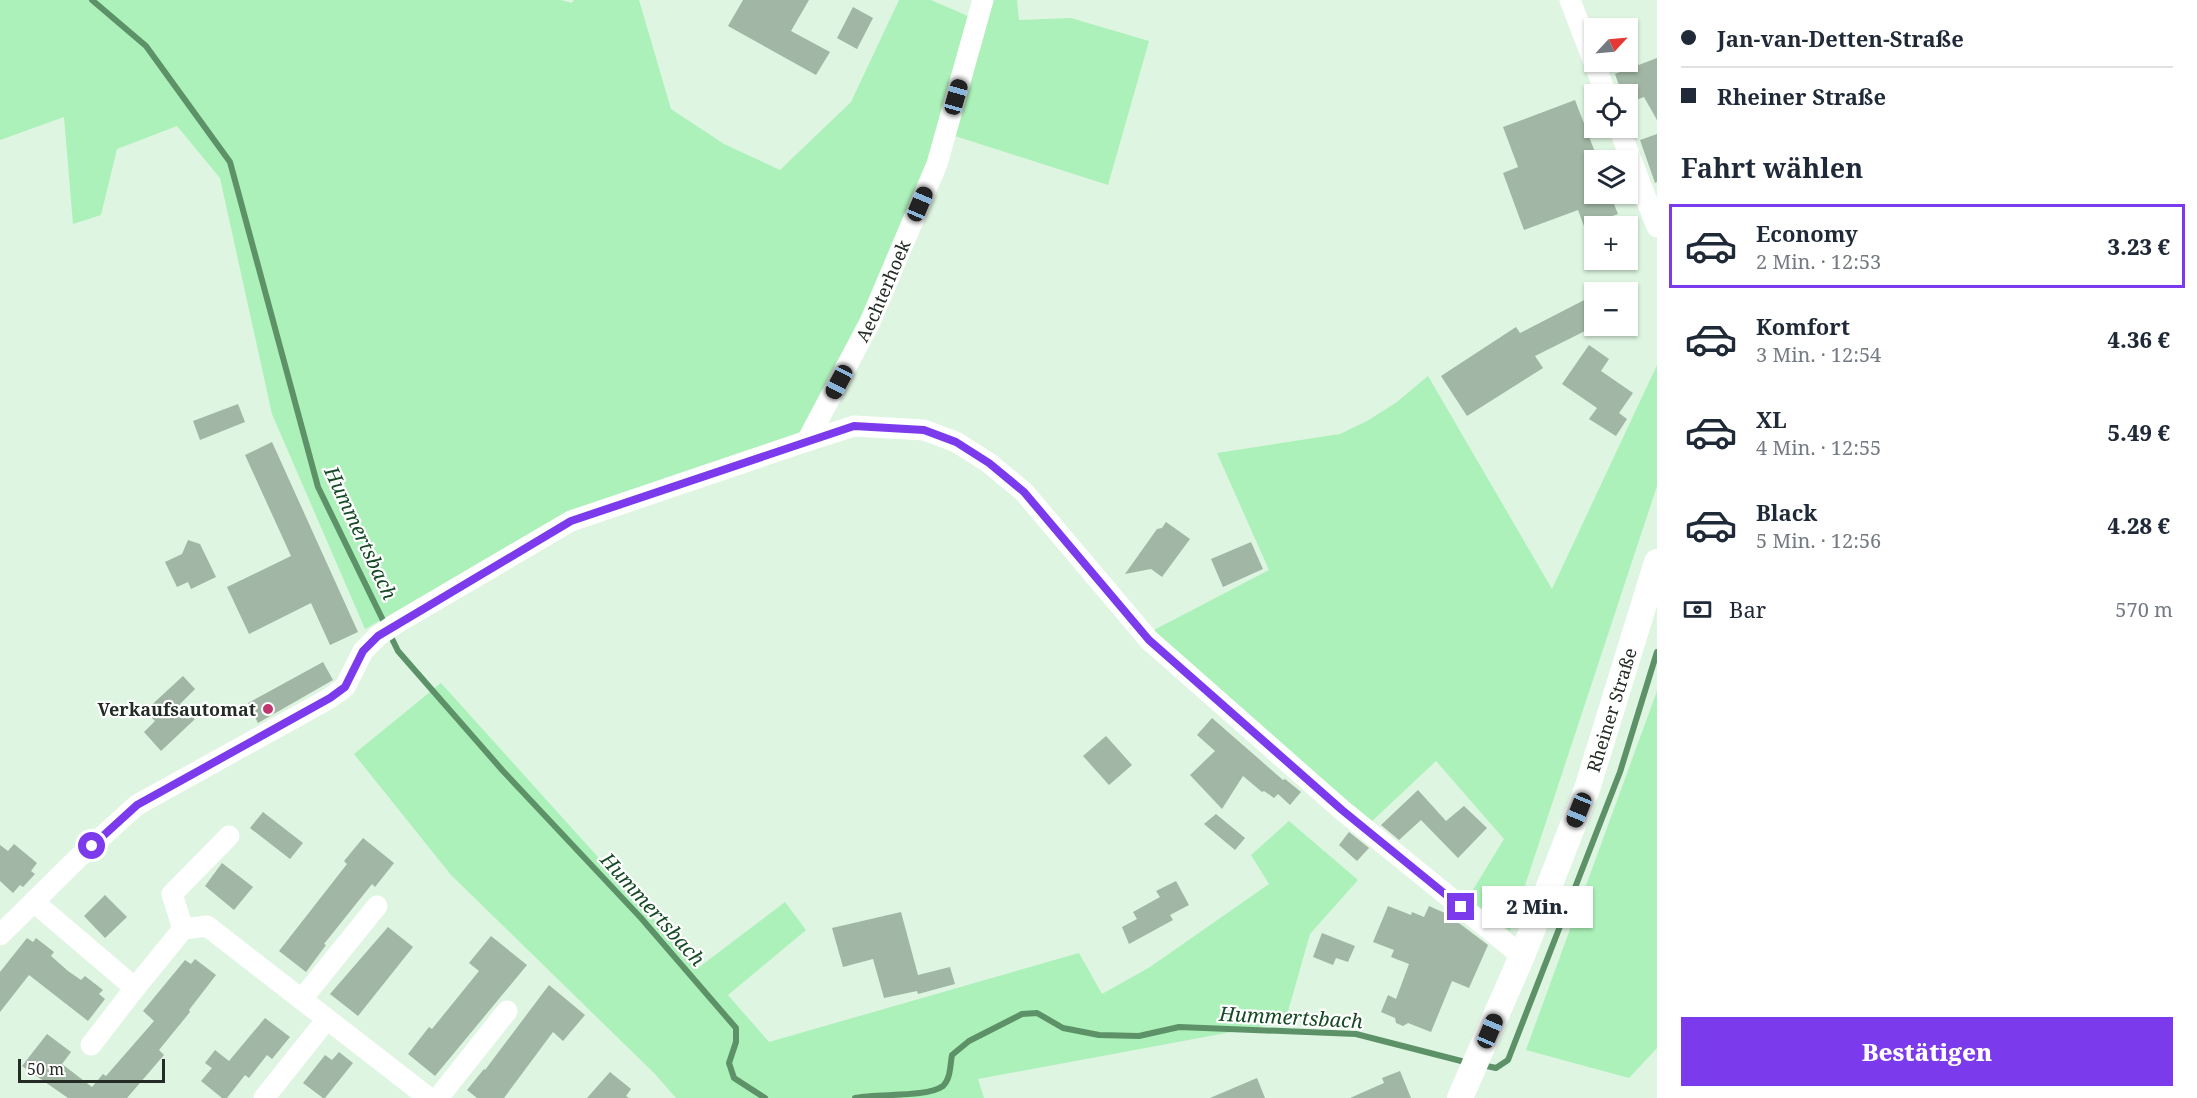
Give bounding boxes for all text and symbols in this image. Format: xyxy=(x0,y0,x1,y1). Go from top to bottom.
north arrow xyxy=(1584,18,1638,72)
map controls xyxy=(1584,18,1638,336)
text: Jan-van-Detten-Straße xyxy=(1717,23,1964,53)
car xyxy=(942,77,970,117)
text: Rheiner Straße xyxy=(1717,81,1886,111)
button: locate xyxy=(1584,84,1638,138)
text: Fahrt wählen xyxy=(1681,149,1863,186)
button: layers xyxy=(1584,150,1638,204)
car xyxy=(905,184,935,224)
button: + xyxy=(1584,216,1638,270)
text: Economy xyxy=(1756,218,1858,248)
icon: car xyxy=(1684,219,1738,273)
text: 3.23 € xyxy=(2108,231,2170,261)
street label: Aechterhoek xyxy=(850,236,916,346)
text: 2 Min. · 12:53 xyxy=(1756,248,1881,275)
button: − xyxy=(1584,282,1638,336)
text: Komfort xyxy=(1756,311,1850,341)
icon: car xyxy=(1684,312,1738,366)
text: 4.36 € xyxy=(2108,324,2170,354)
text: 3 Min. · 12:54 xyxy=(1756,341,1881,368)
car xyxy=(823,362,855,402)
text: XL xyxy=(1756,404,1787,434)
icon: car xyxy=(1684,405,1738,459)
text: 5.49 € xyxy=(2108,417,2170,447)
text: 4 Min. · 12:55 xyxy=(1756,434,1881,461)
water label: Hummertsbach xyxy=(318,461,404,604)
text: Black xyxy=(1756,497,1817,527)
icon: car xyxy=(1684,498,1738,552)
text: 4.28 € xyxy=(2108,510,2170,540)
text: 5 Min. · 12:56 xyxy=(1756,527,1881,554)
icon: cash xyxy=(1681,593,1714,626)
text: Bar xyxy=(1729,594,1766,624)
text: 570 m xyxy=(2115,596,2173,623)
street label: Rheiner Straße xyxy=(1581,645,1642,775)
place label: Verkaufsautomat xyxy=(98,697,256,721)
marker: Verkaufsautomat xyxy=(261,702,275,716)
car xyxy=(1564,790,1594,830)
route start xyxy=(78,832,105,859)
water label: Hummertsbach xyxy=(594,846,711,972)
callout: 2 Min. xyxy=(1482,886,1593,928)
route end xyxy=(1447,893,1474,920)
text: 2 Min. xyxy=(1506,893,1569,920)
water label: Hummertsbach xyxy=(1217,1000,1364,1034)
car xyxy=(1475,1011,1505,1051)
button: Bestätigen xyxy=(1681,1017,2173,1086)
scale bar xyxy=(18,1056,165,1084)
text: 50 m xyxy=(27,1058,64,1080)

